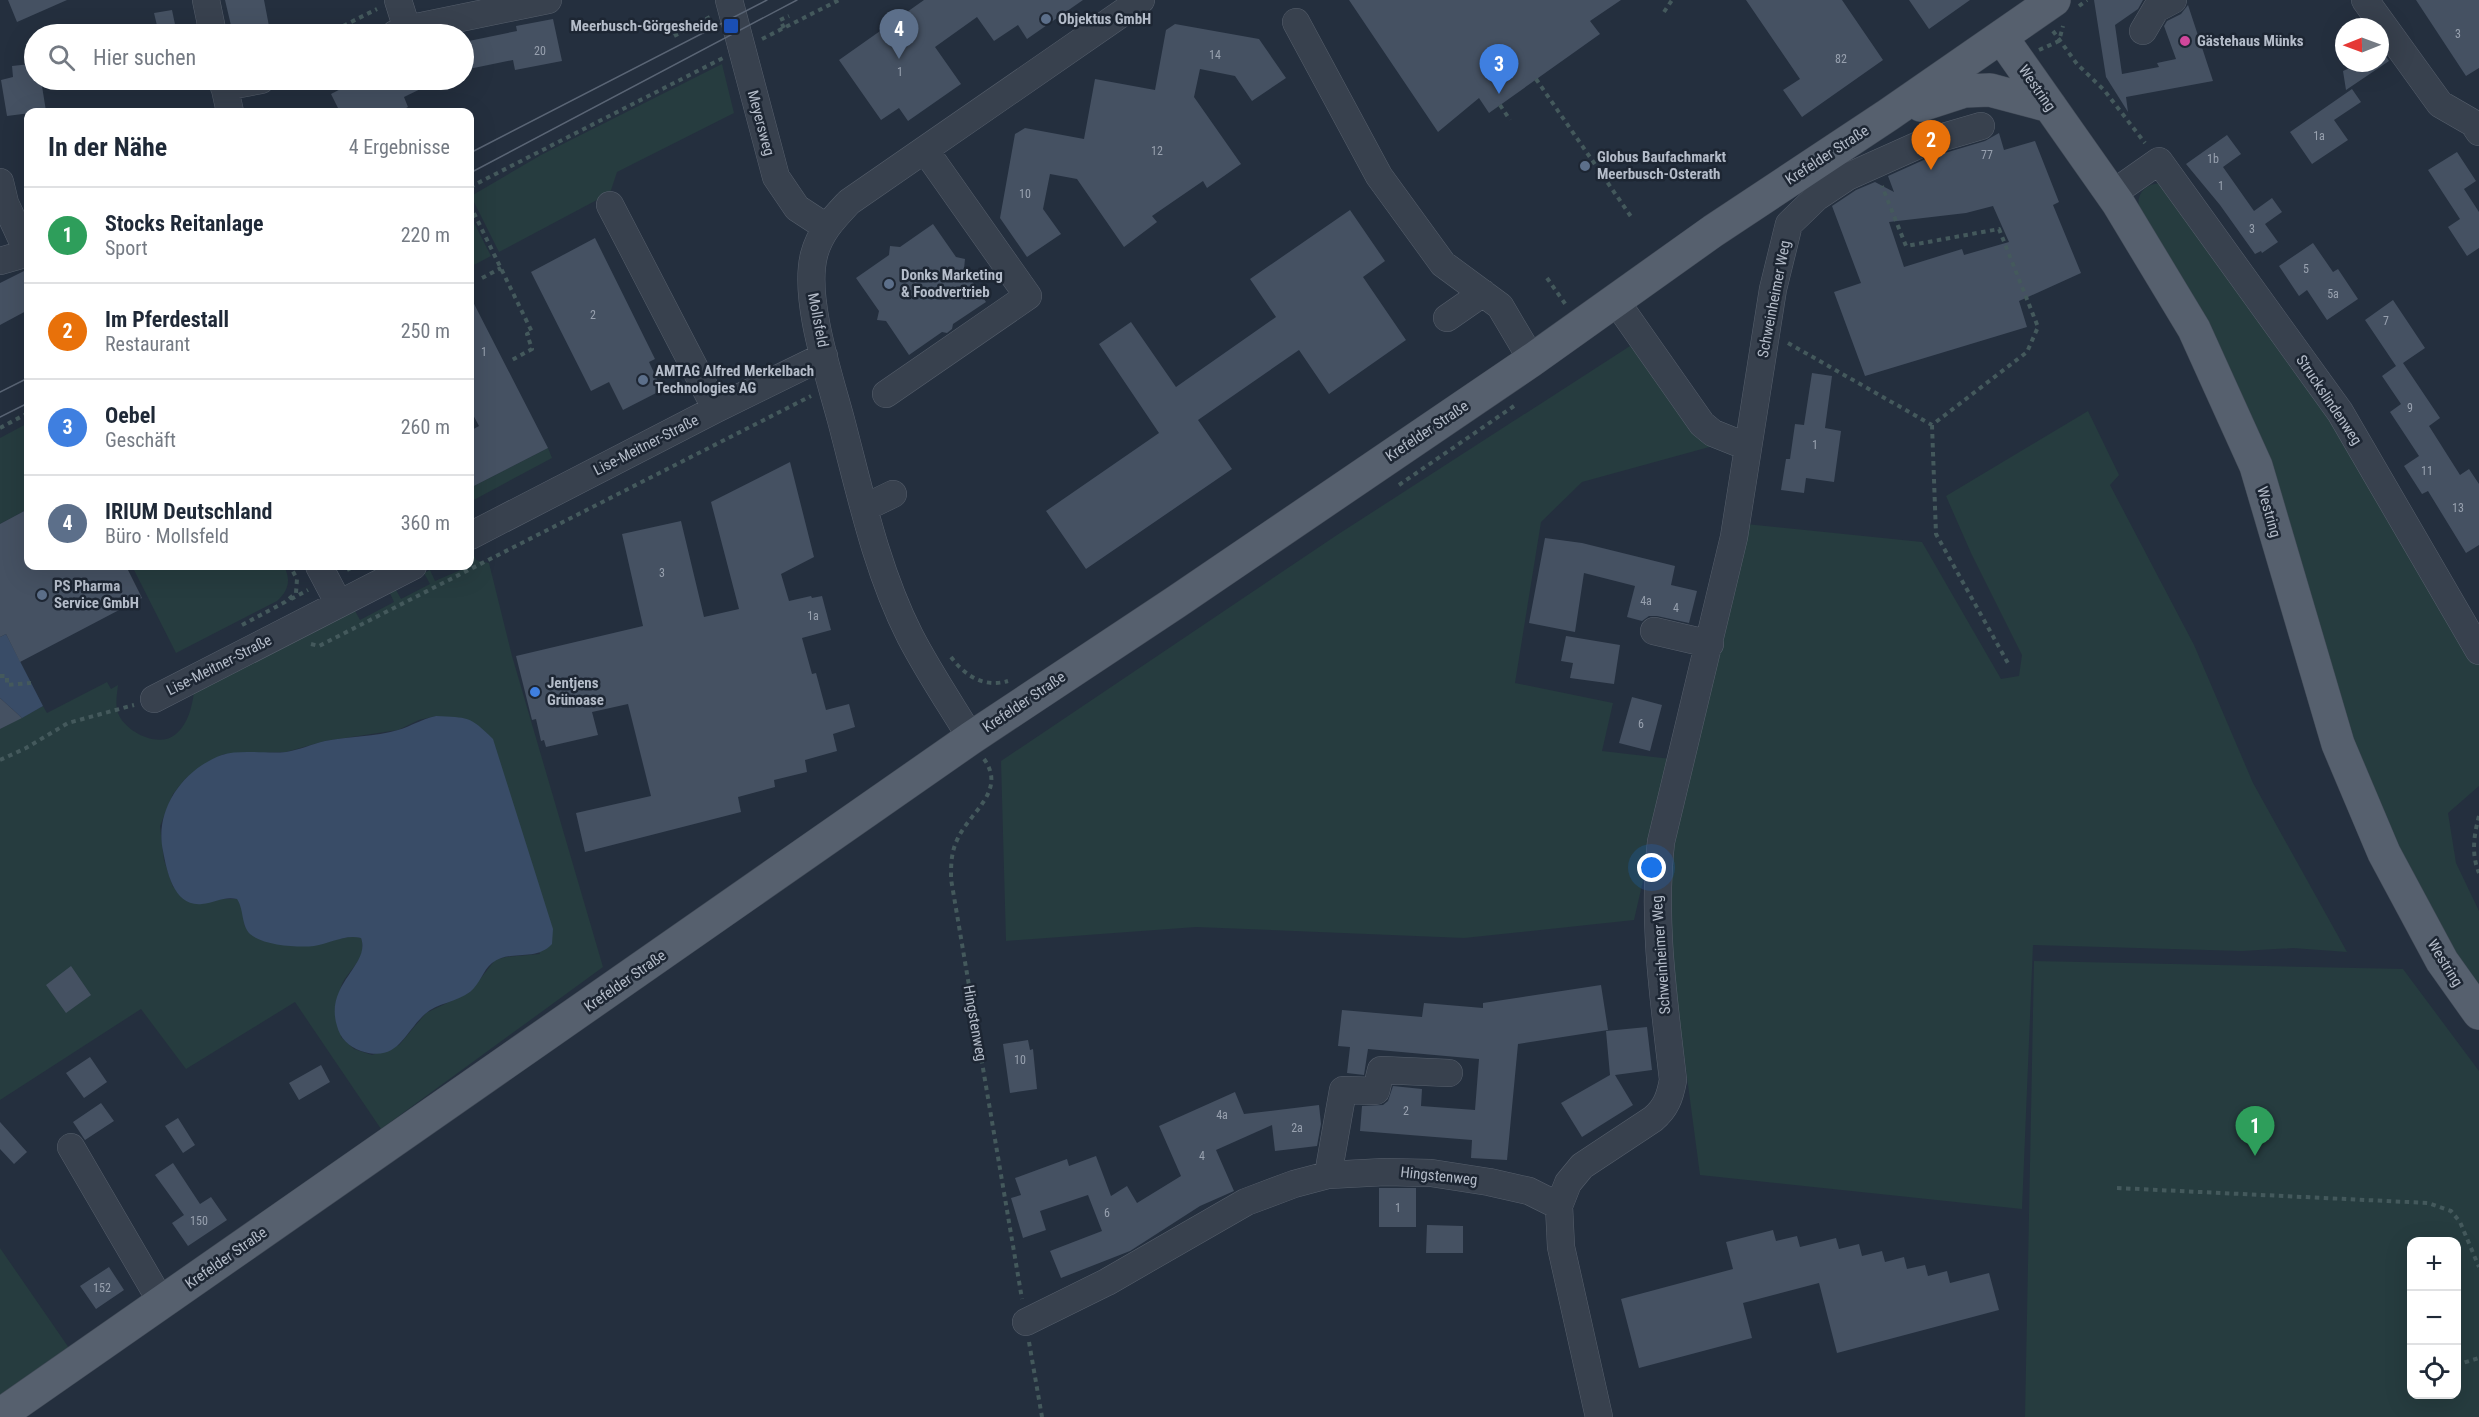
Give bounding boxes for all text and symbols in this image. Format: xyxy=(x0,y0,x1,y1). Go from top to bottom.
pin: 4 xyxy=(880,10,918,59)
place label: Objektus GmbH xyxy=(1058,10,1151,28)
marker: Objektus GmbH xyxy=(1039,12,1053,26)
place label: Meerbusch-Görgesheide xyxy=(570,17,718,35)
marker: Meerbusch-Görgesheide xyxy=(722,17,740,35)
north arrow xyxy=(2335,18,2389,72)
search box xyxy=(24,24,474,90)
house number: 3 xyxy=(2455,27,2461,41)
place label: Gästehaus Münks xyxy=(2197,32,2304,50)
marker: Gästehaus Münks xyxy=(2178,34,2192,48)
icon: search xyxy=(45,41,78,74)
house number: 20 xyxy=(534,44,546,58)
pin: 3 xyxy=(1480,44,1518,94)
text: Hier suchen xyxy=(93,45,196,70)
house number: 14 xyxy=(1209,48,1221,62)
house number: 82 xyxy=(1835,52,1847,66)
street label: Westring xyxy=(2015,61,2059,115)
house number: 1 xyxy=(897,65,903,79)
street label: Meyersweg xyxy=(744,88,778,158)
pin: 2 xyxy=(1912,120,1950,170)
street label: Krefelder Straße xyxy=(1782,121,1872,189)
house number: 1a xyxy=(2313,129,2325,143)
text: In der Nähe xyxy=(48,132,167,162)
text: 4 Ergebnisse xyxy=(349,135,450,159)
house number: 12 xyxy=(1151,144,1163,158)
place label: Globus Baufachmarkt Meerbusch-Osterath xyxy=(1597,148,1727,183)
house number: 77 xyxy=(1981,148,1993,162)
house number: 1b xyxy=(2207,152,2219,166)
marker: Globus Baufachmarkt Meerbusch-Osterath xyxy=(1578,159,1592,173)
house number: 1 xyxy=(2218,179,2224,193)
house number: 10 xyxy=(1019,187,1031,201)
text: Stocks Reitanlage xyxy=(105,211,264,236)
house number: 3 xyxy=(2249,222,2255,236)
text: 1 xyxy=(62,223,73,247)
text: 220 m xyxy=(401,223,450,247)
text: Sport xyxy=(105,236,148,260)
street label: Schweinheimer Weg xyxy=(1754,239,1794,359)
house number: 5 xyxy=(2303,262,2309,276)
place label: Donks Marketing & Foodvertrieb xyxy=(901,266,1003,301)
marker: Donks Marketing & Foodvertrieb xyxy=(882,277,896,291)
house number: 5a xyxy=(2327,287,2339,301)
street label: Mollsfeld xyxy=(804,291,832,349)
text: Im Pferdestall xyxy=(105,307,229,332)
house number: 2 xyxy=(590,308,596,322)
house number: 7 xyxy=(2383,314,2389,328)
text: 2 xyxy=(62,319,73,343)
text: 250 m xyxy=(401,319,450,343)
text: Restaurant xyxy=(105,332,190,356)
house number: 1 xyxy=(481,345,487,359)
street label: Struckslindenweg xyxy=(2292,352,2366,448)
place label: AMTAG Alfred Merkelbach Technologies AG xyxy=(655,362,814,397)
marker: AMTAG Alfred Merkelbach Technologies AG xyxy=(636,373,650,387)
street label: Krefelder Straße xyxy=(1382,397,1472,465)
house number: 9 xyxy=(2407,401,2413,415)
text: Oebel xyxy=(105,403,156,428)
street label: Lise-Meitner-Straße xyxy=(590,411,702,479)
text: 3 xyxy=(62,415,73,439)
text: 260 m xyxy=(401,415,450,439)
text: Geschäft xyxy=(105,428,176,452)
house number: 1 xyxy=(1812,438,1818,452)
house number: 11 xyxy=(2421,464,2433,478)
street label: Westring xyxy=(2253,484,2285,540)
text: IRIUM Deutschland xyxy=(105,499,272,524)
house number: 13 xyxy=(2452,501,2464,515)
text: 4 xyxy=(62,511,73,535)
text: 360 m xyxy=(401,511,450,535)
text: Büro · Mollsfeld xyxy=(105,524,229,548)
house number: 3 xyxy=(659,566,665,580)
place label: PS Pharma Service GmbH xyxy=(54,577,139,612)
marker: PS Pharma Service GmbH xyxy=(35,588,49,602)
house number: 4a xyxy=(1640,594,1652,608)
house number: 4 xyxy=(1673,601,1679,615)
house number: 1a xyxy=(807,609,819,623)
street label: Lise-Meitner-Straße xyxy=(163,631,275,699)
street label: Krefelder Straße xyxy=(979,668,1069,736)
place label: Jentjens Grünoase xyxy=(547,674,604,709)
marker: Jentjens Grünoase xyxy=(528,685,542,699)
house number: 6 xyxy=(1638,717,1644,731)
your location xyxy=(1637,853,1666,882)
street label: Schweinheimer Weg xyxy=(1648,895,1674,1015)
street label: Westring xyxy=(2424,936,2466,990)
street label: Krefelder Straße xyxy=(581,946,669,1016)
street label: Hingstenweg xyxy=(959,983,991,1063)
house number: 10 xyxy=(1014,1053,1026,1067)
house number: 2 xyxy=(1403,1104,1409,1118)
pin: 1 xyxy=(2236,1106,2274,1156)
house number: 4a xyxy=(1216,1108,1228,1122)
house number: 2a xyxy=(1291,1121,1303,1135)
house number: 4 xyxy=(1199,1149,1205,1163)
street label: Hingstenweg xyxy=(1400,1163,1478,1189)
house number: 1 xyxy=(1395,1201,1401,1215)
house number: 6 xyxy=(1104,1206,1110,1220)
house number: 150 xyxy=(190,1214,208,1228)
street label: Krefelder Straße xyxy=(182,1223,270,1293)
map controls xyxy=(2407,1237,2461,1399)
button: + xyxy=(2407,1237,2461,1291)
house number: 152 xyxy=(93,1281,111,1295)
button: − xyxy=(2407,1291,2461,1345)
button: locate xyxy=(2407,1345,2461,1399)

